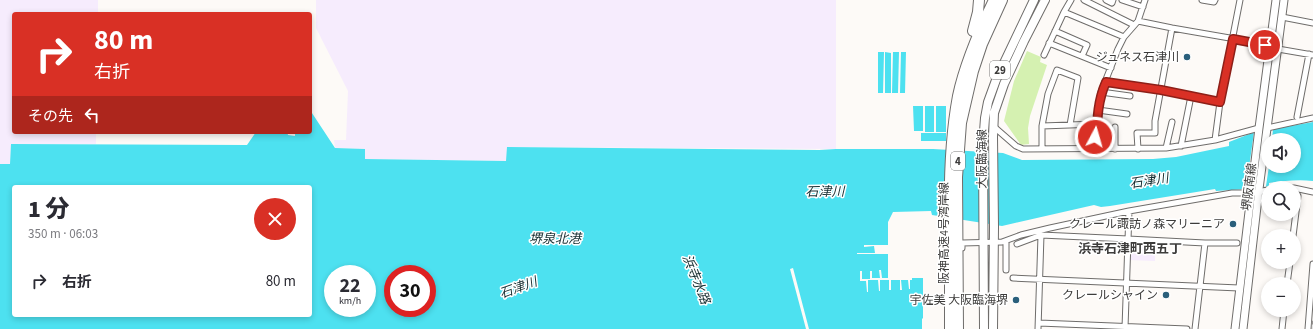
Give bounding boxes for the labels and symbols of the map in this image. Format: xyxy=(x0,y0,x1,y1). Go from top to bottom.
pin xyxy=(1248,28,1282,62)
place label: ジュネス石津川 xyxy=(1096,49,1179,66)
marker: ジュネス石津川 xyxy=(1182,52,1192,62)
road number: 29 xyxy=(990,61,1010,79)
position arrow xyxy=(1074,116,1116,158)
street label: 大阪臨海線 xyxy=(974,129,991,189)
road number: 4 xyxy=(951,152,965,170)
street label: 堺阪南線 xyxy=(1238,162,1261,212)
water label: 石津川 xyxy=(1128,169,1172,193)
street label: 阪神高速4号湾岸線 xyxy=(936,182,953,284)
water label: 石津川 xyxy=(805,183,847,201)
place label: クレール諏訪ノ森マリーニア xyxy=(1069,216,1225,233)
marker: クレール諏訪ノ森マリーニア xyxy=(1228,219,1238,229)
water label: 堺泉北港 xyxy=(529,230,583,248)
district label: 浜寺石津町西五丁 xyxy=(1078,240,1182,258)
water label: 浜寺水路 xyxy=(678,252,715,308)
speed limit sign: 30 xyxy=(384,265,436,317)
water label: 石津川 xyxy=(497,272,542,303)
place label: クレールシャイン xyxy=(1062,287,1158,304)
marker: クレールシャイン xyxy=(1161,290,1171,300)
place label: 宇佐美 大阪臨海堺 xyxy=(910,292,1008,309)
marker: 宇佐美 大阪臨海堺 xyxy=(1011,295,1021,305)

